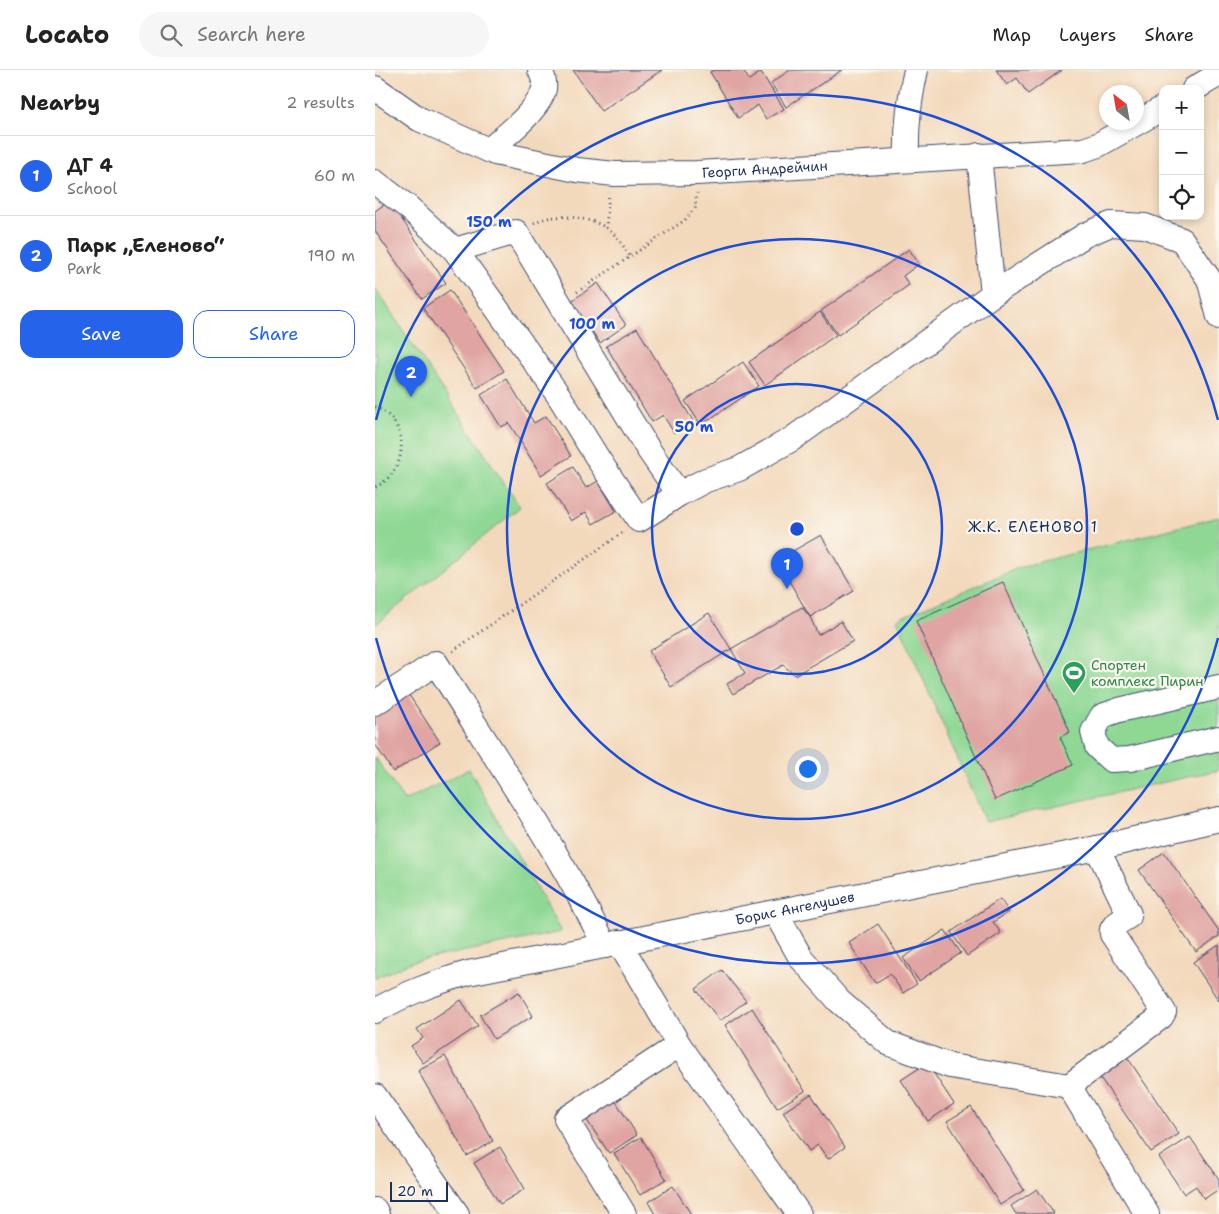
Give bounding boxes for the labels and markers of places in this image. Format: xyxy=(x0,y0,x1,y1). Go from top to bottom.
pin: 2 xyxy=(395,356,427,397)
centre of rings xyxy=(788,520,806,538)
pin: 1 xyxy=(771,548,803,589)
place label: Спортен комплекс Пирин xyxy=(1091,656,1204,690)
sports icon: Спортен комплекс Пирин xyxy=(1061,660,1087,694)

